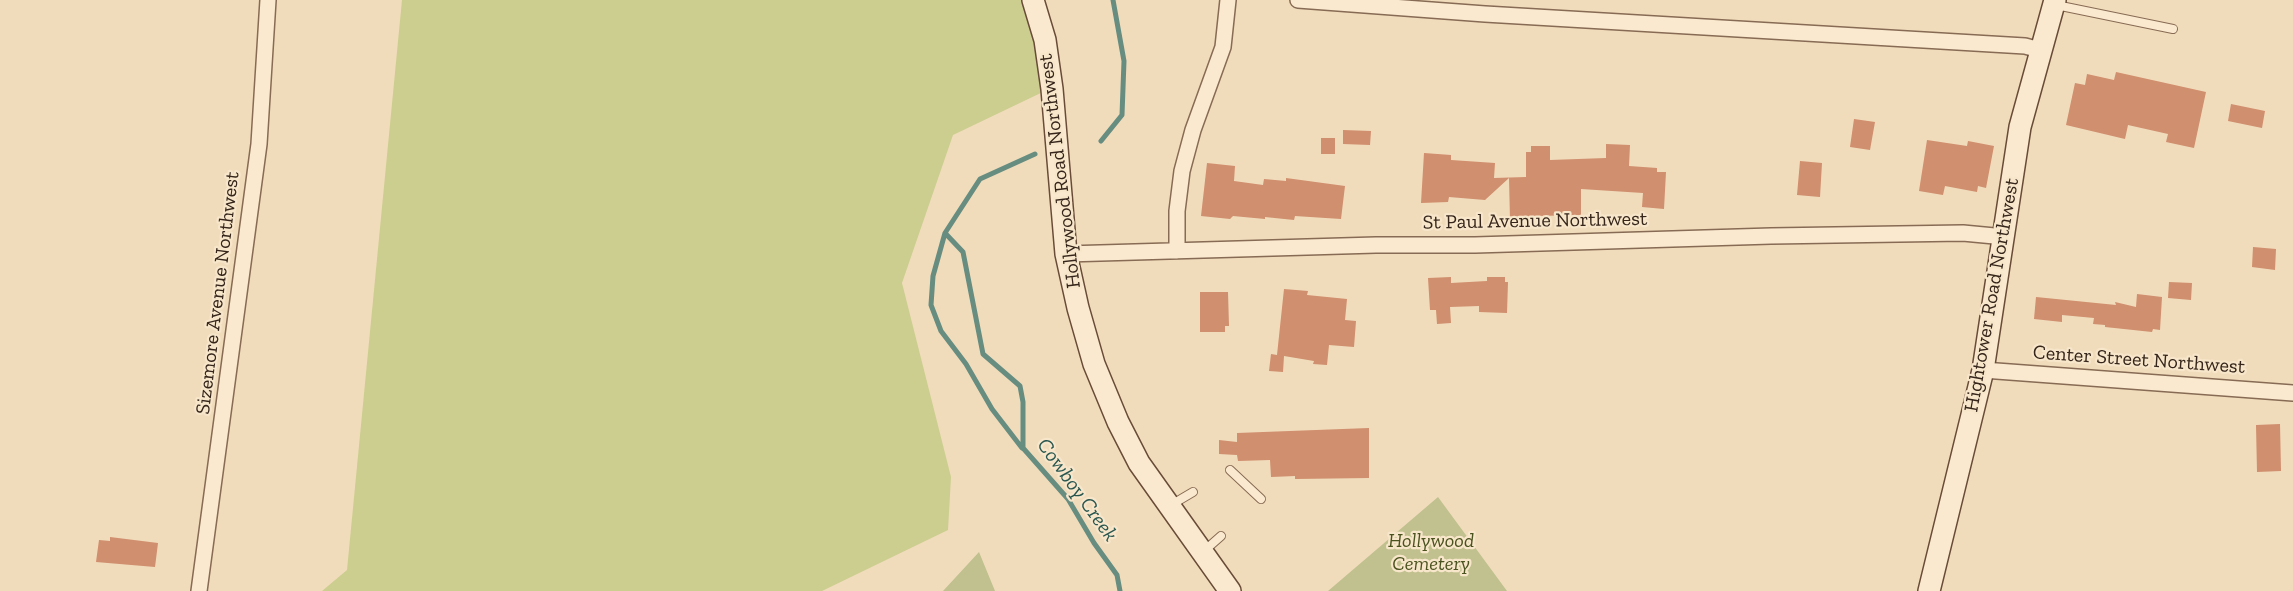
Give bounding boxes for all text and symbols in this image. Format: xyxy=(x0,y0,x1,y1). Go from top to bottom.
street label: Hollywood Road Northwest xyxy=(1034,52,1086,290)
street label: Sizemore Avenue Northwest xyxy=(191,170,245,416)
street label: Hightower Road Northwest xyxy=(1960,176,2024,414)
street label: St Paul Avenue Northwest xyxy=(1423,207,1647,235)
street label: Center Street Northwest xyxy=(2032,341,2246,379)
water label: Cowboy Creek xyxy=(1031,434,1123,546)
park label: Hollywood Cemetery xyxy=(1388,529,1474,576)

